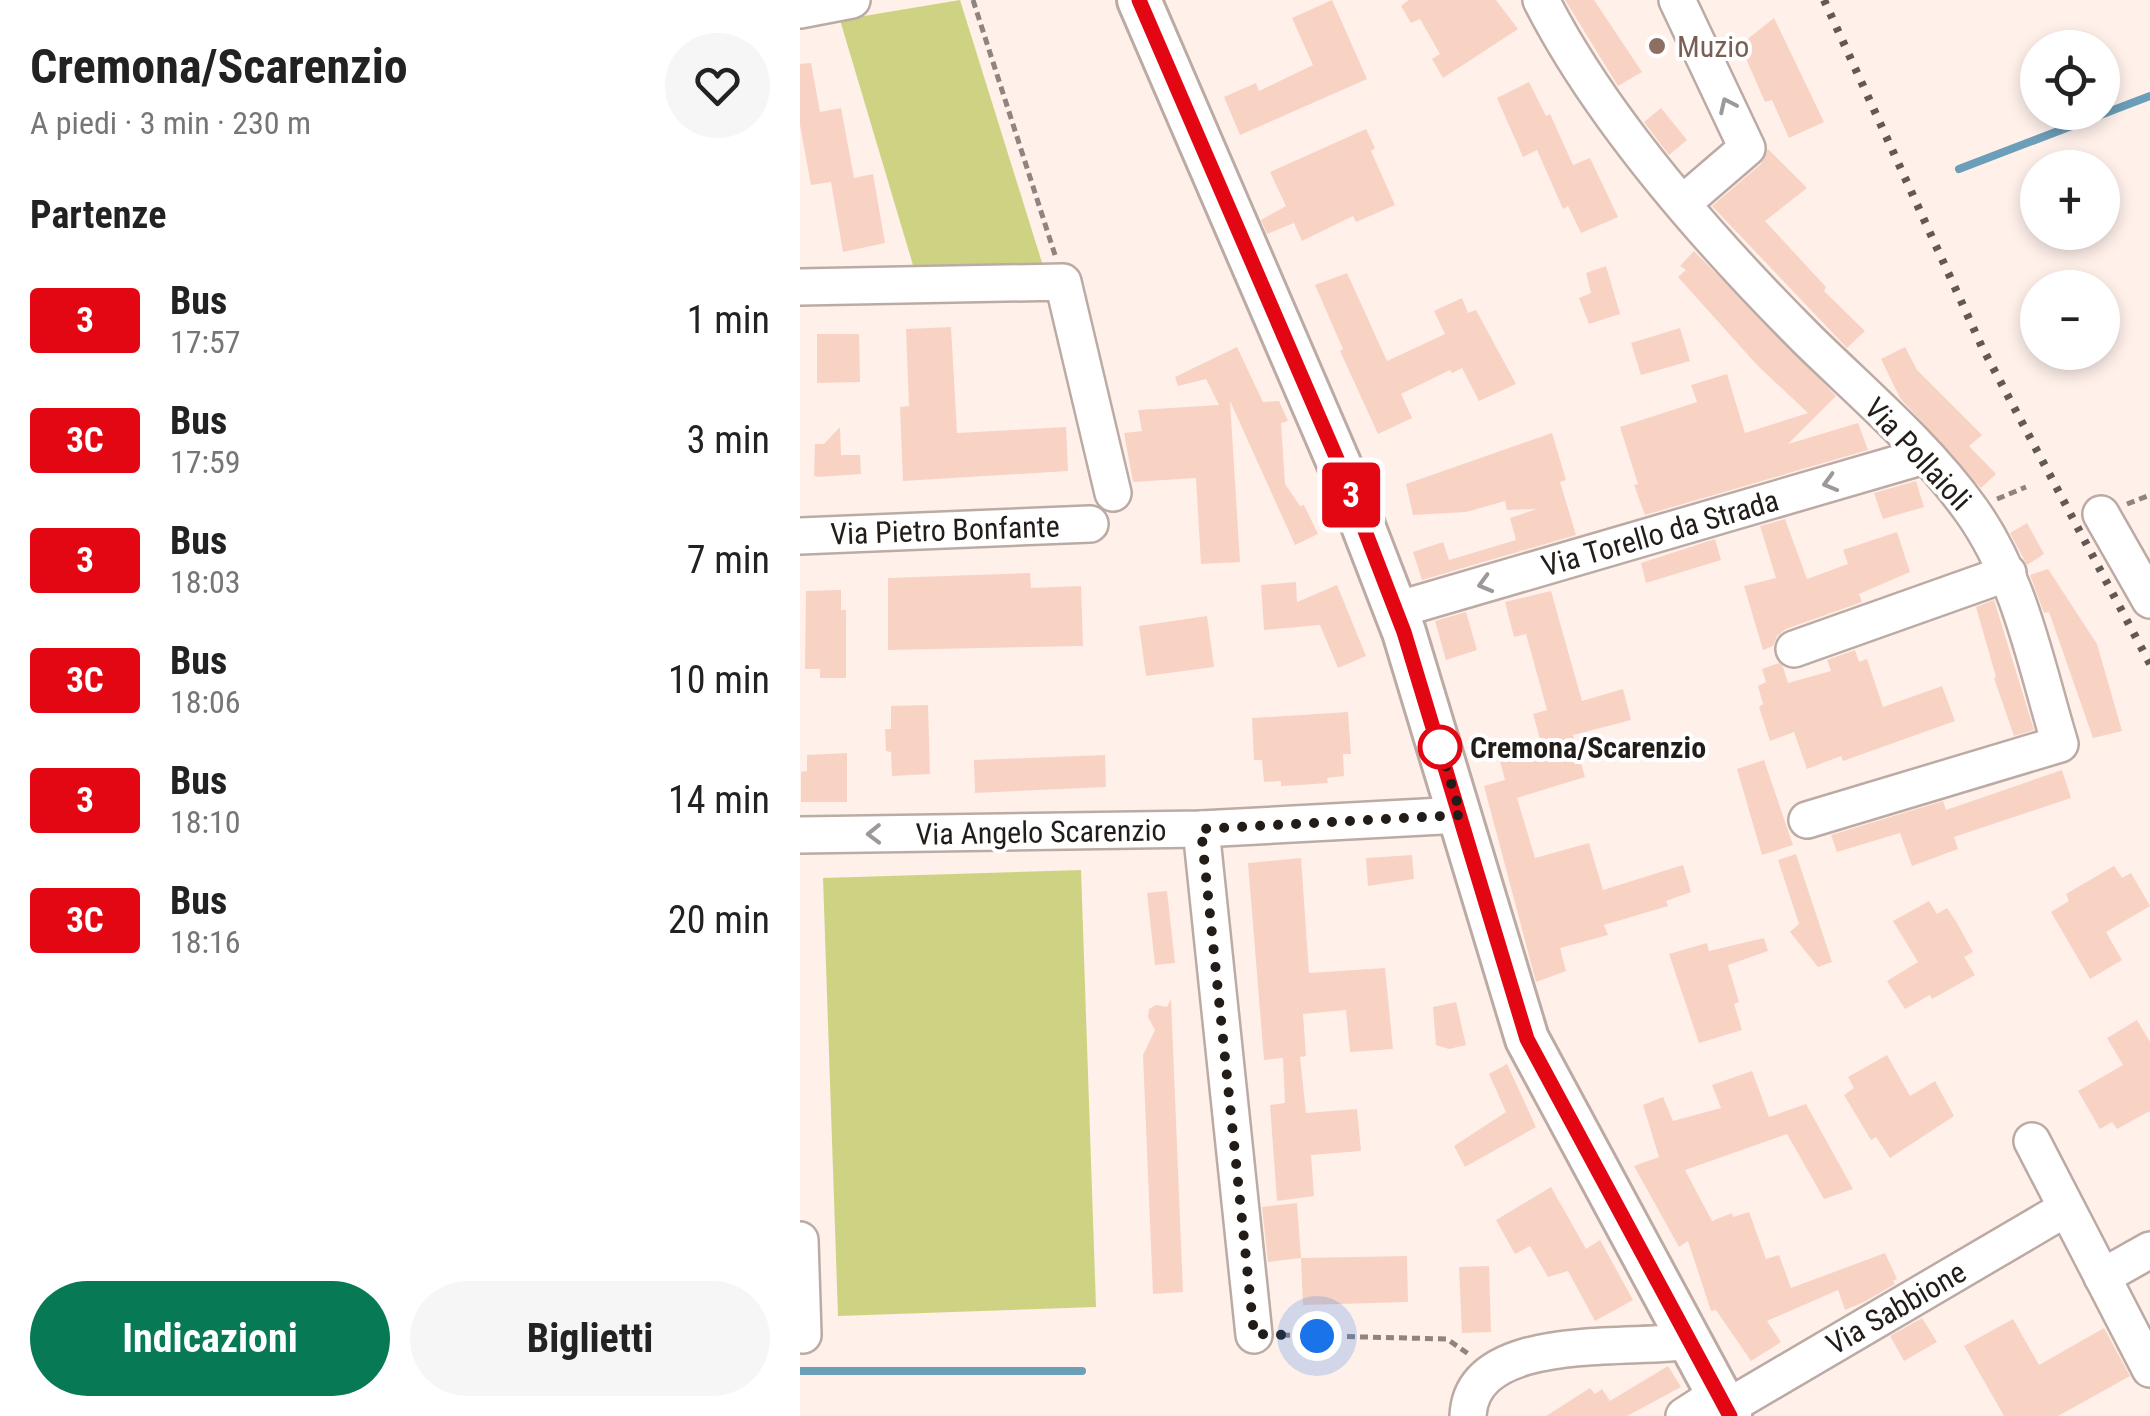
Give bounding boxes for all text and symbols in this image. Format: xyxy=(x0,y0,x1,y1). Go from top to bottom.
place label: Muzio xyxy=(1677,29,1749,64)
map controls xyxy=(2020,30,2120,370)
button: locate xyxy=(2020,30,2120,130)
button: heart xyxy=(665,33,770,138)
marker: Muzio xyxy=(1646,35,1668,57)
text: Cremona/Scarenzio xyxy=(30,38,408,95)
one-way arrow xyxy=(1719,97,1739,115)
text: A piedi · 3 min · 230 m xyxy=(30,104,311,142)
button: + xyxy=(2020,150,2120,250)
text: Partenze xyxy=(30,193,166,237)
button: − xyxy=(2020,270,2120,370)
text: Bus xyxy=(170,279,227,323)
text: 1 min xyxy=(687,298,770,342)
text: 3 xyxy=(76,300,94,341)
text: 17:57 xyxy=(170,323,241,361)
street label: Via Pollaioli xyxy=(1857,391,1979,517)
text: Bus xyxy=(170,399,227,443)
text: 3 min xyxy=(687,418,770,462)
text: 3C xyxy=(66,420,104,461)
text: 17:59 xyxy=(170,443,241,481)
line badge: 3 xyxy=(1318,462,1384,528)
one-way arrow xyxy=(1823,471,1840,492)
text: 3 xyxy=(1342,475,1360,516)
street label: Via Torello da Strada xyxy=(1537,482,1783,584)
street label: Via Pietro Bonfante xyxy=(830,509,1060,551)
text: Bus xyxy=(170,519,227,563)
text: 7 min xyxy=(687,538,770,582)
text: 3 xyxy=(76,540,94,581)
text: 18:03 xyxy=(170,563,241,601)
one-way arrow xyxy=(1477,572,1494,593)
text: Bus xyxy=(170,639,227,683)
text: 10 min xyxy=(668,658,770,702)
text: 3C xyxy=(66,660,104,701)
text: 18:06 xyxy=(170,683,241,721)
marker: Cremona/Scarenzio xyxy=(1419,726,1461,768)
place label: Cremona/Scarenzio xyxy=(1470,730,1706,765)
text: Bus xyxy=(170,759,227,803)
text: 14 min xyxy=(668,778,770,822)
text: 3 xyxy=(76,780,94,821)
text: 18:10 xyxy=(170,803,241,841)
street label: Via Angelo Scarenzio xyxy=(915,812,1167,852)
one-way arrow xyxy=(865,823,880,845)
text: Bus xyxy=(170,879,227,923)
text: 20 min xyxy=(668,898,770,942)
text: 3C xyxy=(66,900,104,941)
text: 18:16 xyxy=(170,923,241,961)
street label: Via Sabbione xyxy=(1820,1254,1972,1362)
button: Indicazioni xyxy=(30,1281,390,1396)
button: Biglietti xyxy=(410,1281,770,1396)
your location xyxy=(1292,1311,1342,1361)

